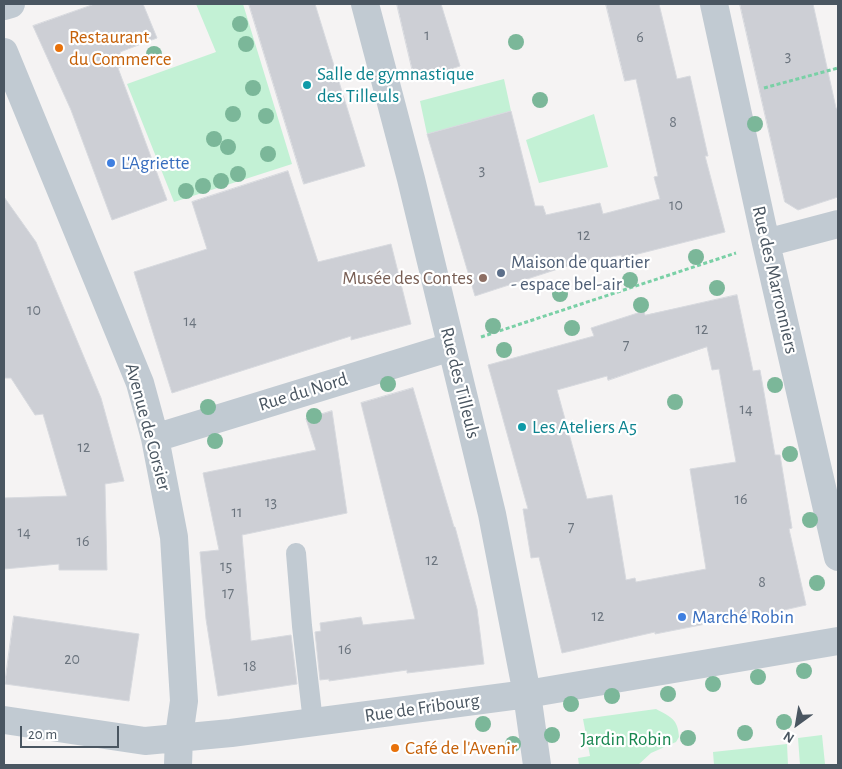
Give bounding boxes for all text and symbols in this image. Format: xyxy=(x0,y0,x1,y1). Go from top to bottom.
house number: 1 xyxy=(424,25,430,45)
place label: Restaurant du Commerce xyxy=(69,26,171,70)
house number: 6 xyxy=(636,27,644,47)
marker: Restaurant du Commerce xyxy=(53,42,65,54)
house number: 3 xyxy=(785,46,791,66)
place label: Salle de gymnastique des Tilleuls xyxy=(317,63,474,107)
marker: Salle de gymnastique des Tilleuls xyxy=(301,79,313,91)
house number: 8 xyxy=(669,112,677,132)
place label: L'Agriette xyxy=(121,152,189,174)
marker: L'Agriette xyxy=(105,157,117,169)
house number: 3 xyxy=(479,160,485,180)
house number: 10 xyxy=(669,195,683,215)
street label: Rue des Marronniers xyxy=(747,204,803,356)
house number: 12 xyxy=(578,225,590,245)
place label: Maison de quartier - espace bel-air xyxy=(511,251,650,295)
place label: Musée des Contes xyxy=(342,267,473,289)
marker: Maison de quartier - espace bel-air xyxy=(495,267,507,279)
marker: Musée des Contes xyxy=(477,272,489,284)
house number: 10 xyxy=(27,300,41,320)
house number: 14 xyxy=(183,311,197,331)
house number: 12 xyxy=(696,319,708,339)
street label: Rue des Tilleuls xyxy=(435,325,485,441)
house number: 7 xyxy=(623,335,629,355)
street label: Avenue de Corsier xyxy=(120,361,176,493)
street label: Rue du Nord xyxy=(256,368,350,416)
house number: 14 xyxy=(739,399,753,419)
place label: Les Ateliers A5 xyxy=(532,416,637,438)
marker: Les Ateliers A5 xyxy=(516,421,528,433)
house number: 12 xyxy=(78,437,90,457)
house number: 16 xyxy=(734,489,748,509)
house number: 13 xyxy=(265,492,277,512)
house number: 11 xyxy=(231,502,243,522)
house number: 7 xyxy=(568,517,574,537)
house number: 14 xyxy=(17,522,31,542)
house number: 16 xyxy=(76,531,90,551)
house number: 12 xyxy=(426,550,438,570)
house number: 15 xyxy=(220,556,232,576)
house number: 8 xyxy=(758,572,766,592)
house number: 17 xyxy=(222,583,234,603)
house number: 12 xyxy=(592,606,604,626)
place label: Marché Robin xyxy=(692,606,794,628)
marker: Marché Robin xyxy=(676,611,688,623)
house number: 16 xyxy=(338,639,352,659)
house number: 20 xyxy=(64,649,80,669)
house number: 18 xyxy=(243,656,257,676)
street label: Rue de Fribourg xyxy=(363,689,481,727)
north arrow xyxy=(772,699,822,749)
scale bar xyxy=(22,716,121,748)
text: 20 m xyxy=(28,727,57,742)
park label: Jardin Robin xyxy=(581,728,671,750)
text: N xyxy=(781,728,797,745)
place label: Café de l'Avenir xyxy=(405,737,517,759)
marker: Café de l'Avenir xyxy=(389,742,401,754)

